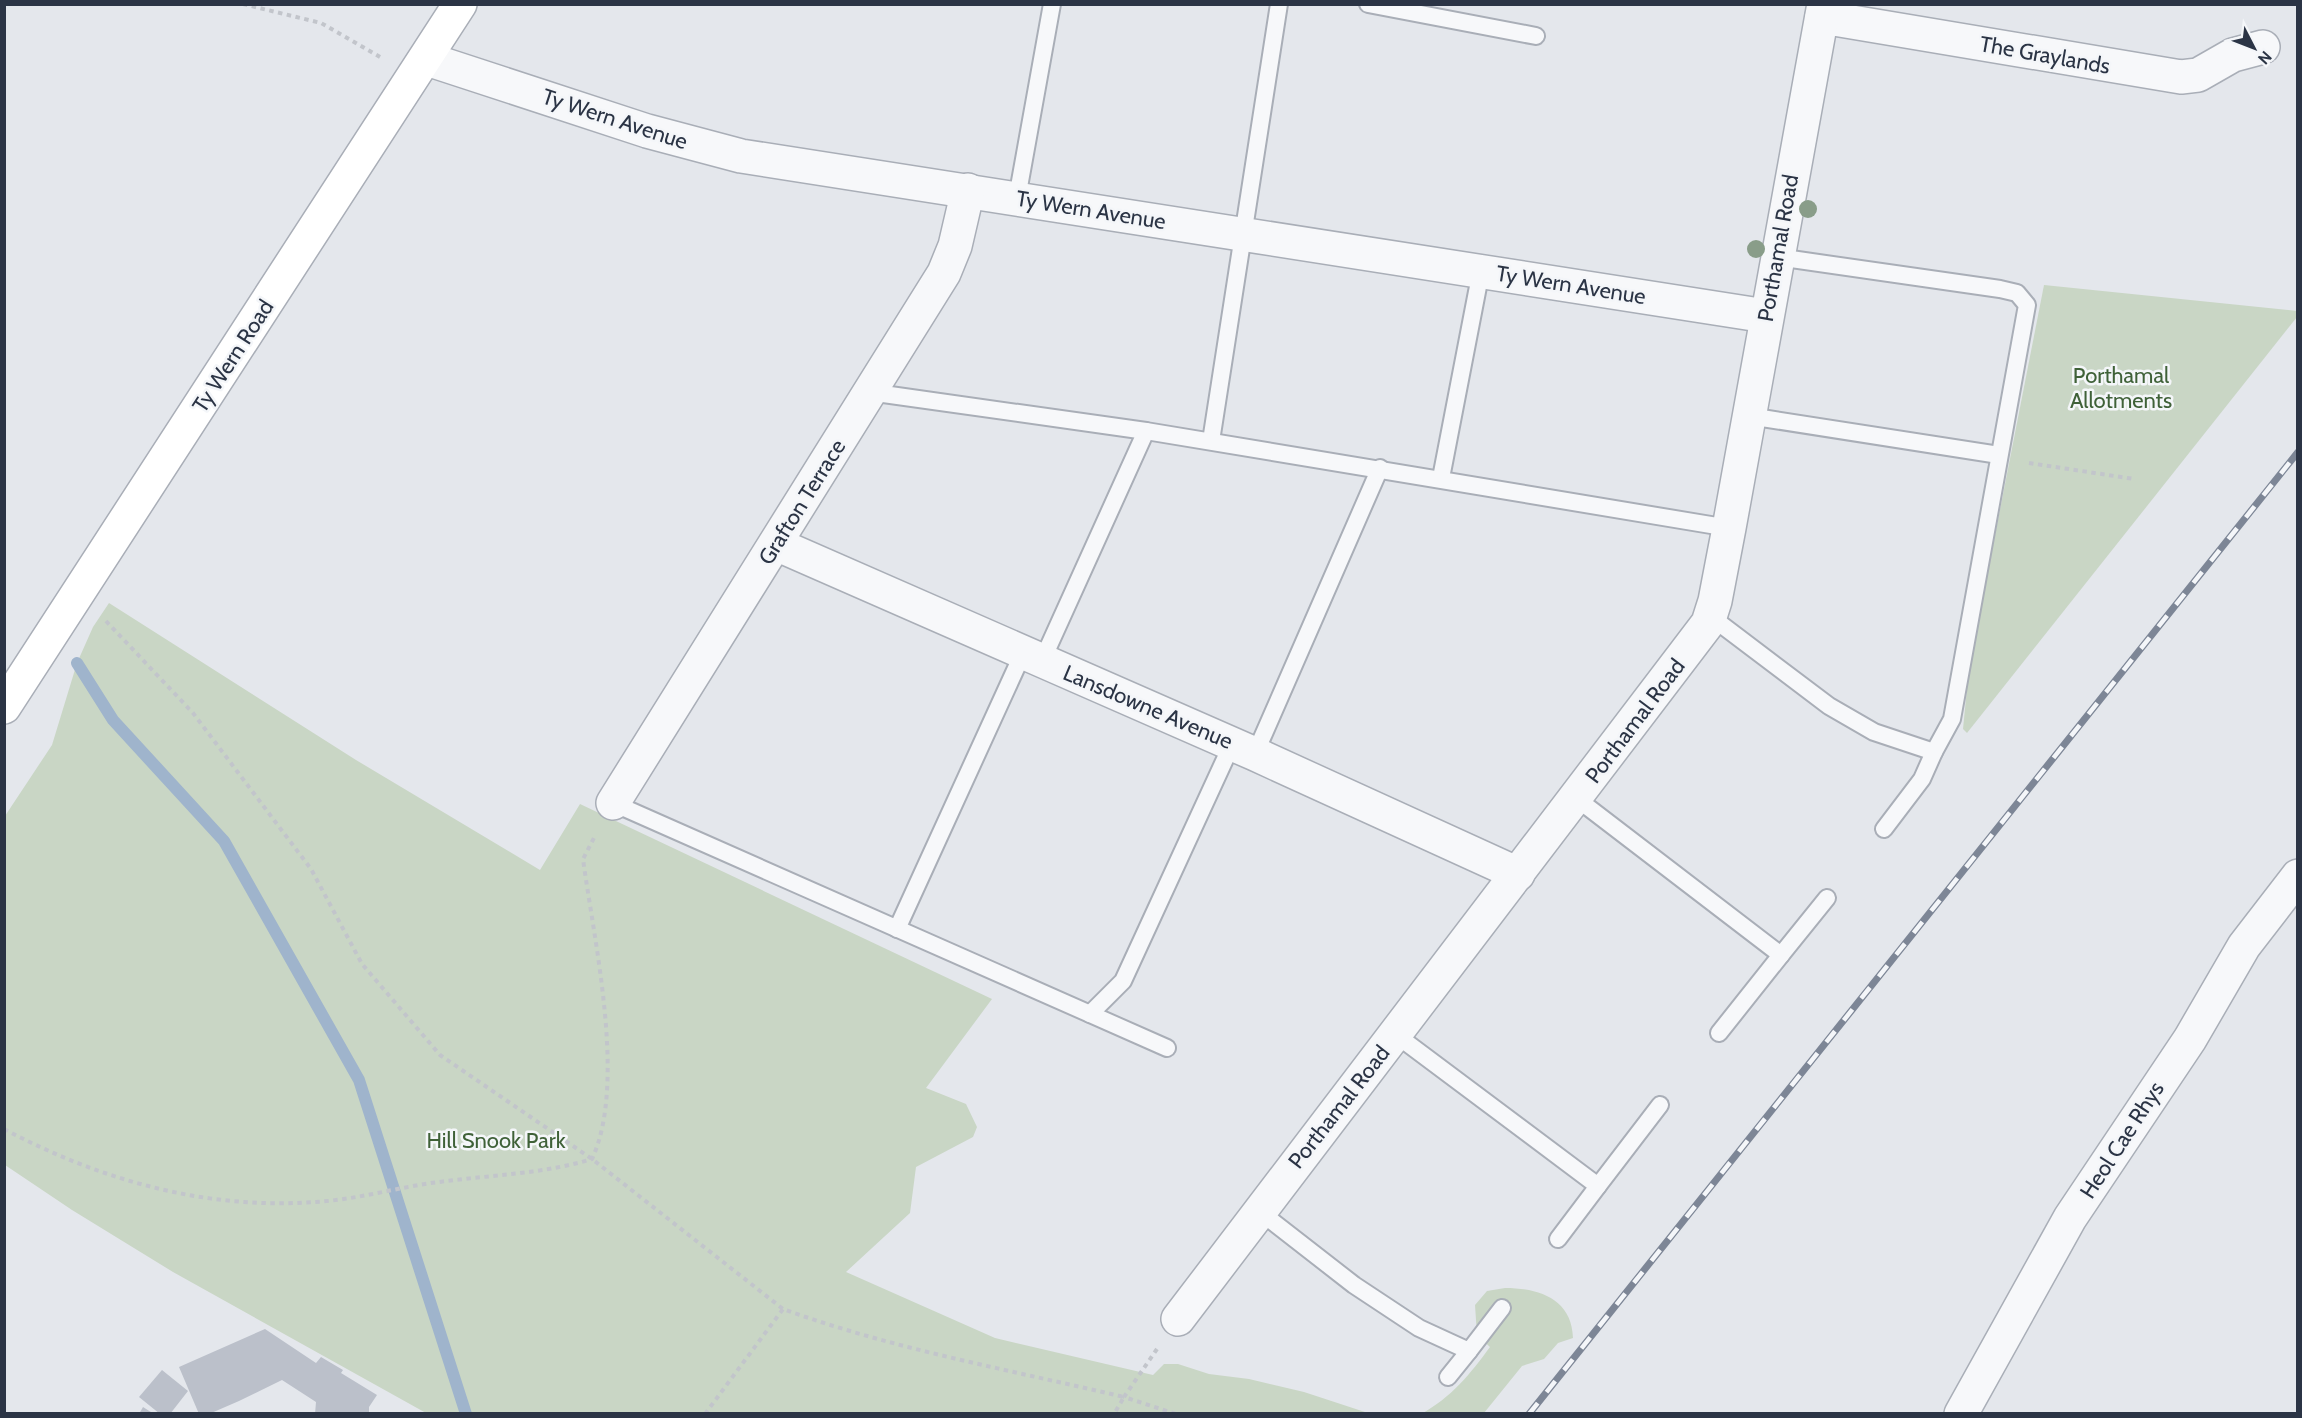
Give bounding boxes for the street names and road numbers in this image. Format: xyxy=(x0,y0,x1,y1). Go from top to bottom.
street label: The Graylands xyxy=(1978,30,2112,80)
street label: Ty Wern Avenue xyxy=(539,83,691,155)
street label: Porthamal Road xyxy=(1752,172,1804,324)
street label: Ty Wern Avenue xyxy=(1014,185,1168,235)
street label: Ty Wern Avenue xyxy=(1494,260,1648,310)
street label: Ty Wern Road xyxy=(187,295,279,417)
street label: Grafton Terrace xyxy=(753,434,851,570)
street label: Porthamal Road xyxy=(1579,653,1691,789)
street label: Lansdowne Avenue xyxy=(1059,659,1237,755)
street label: Porthamal Road xyxy=(1283,1040,1395,1174)
street label: Heol Cae Rhys xyxy=(2074,1076,2170,1204)

